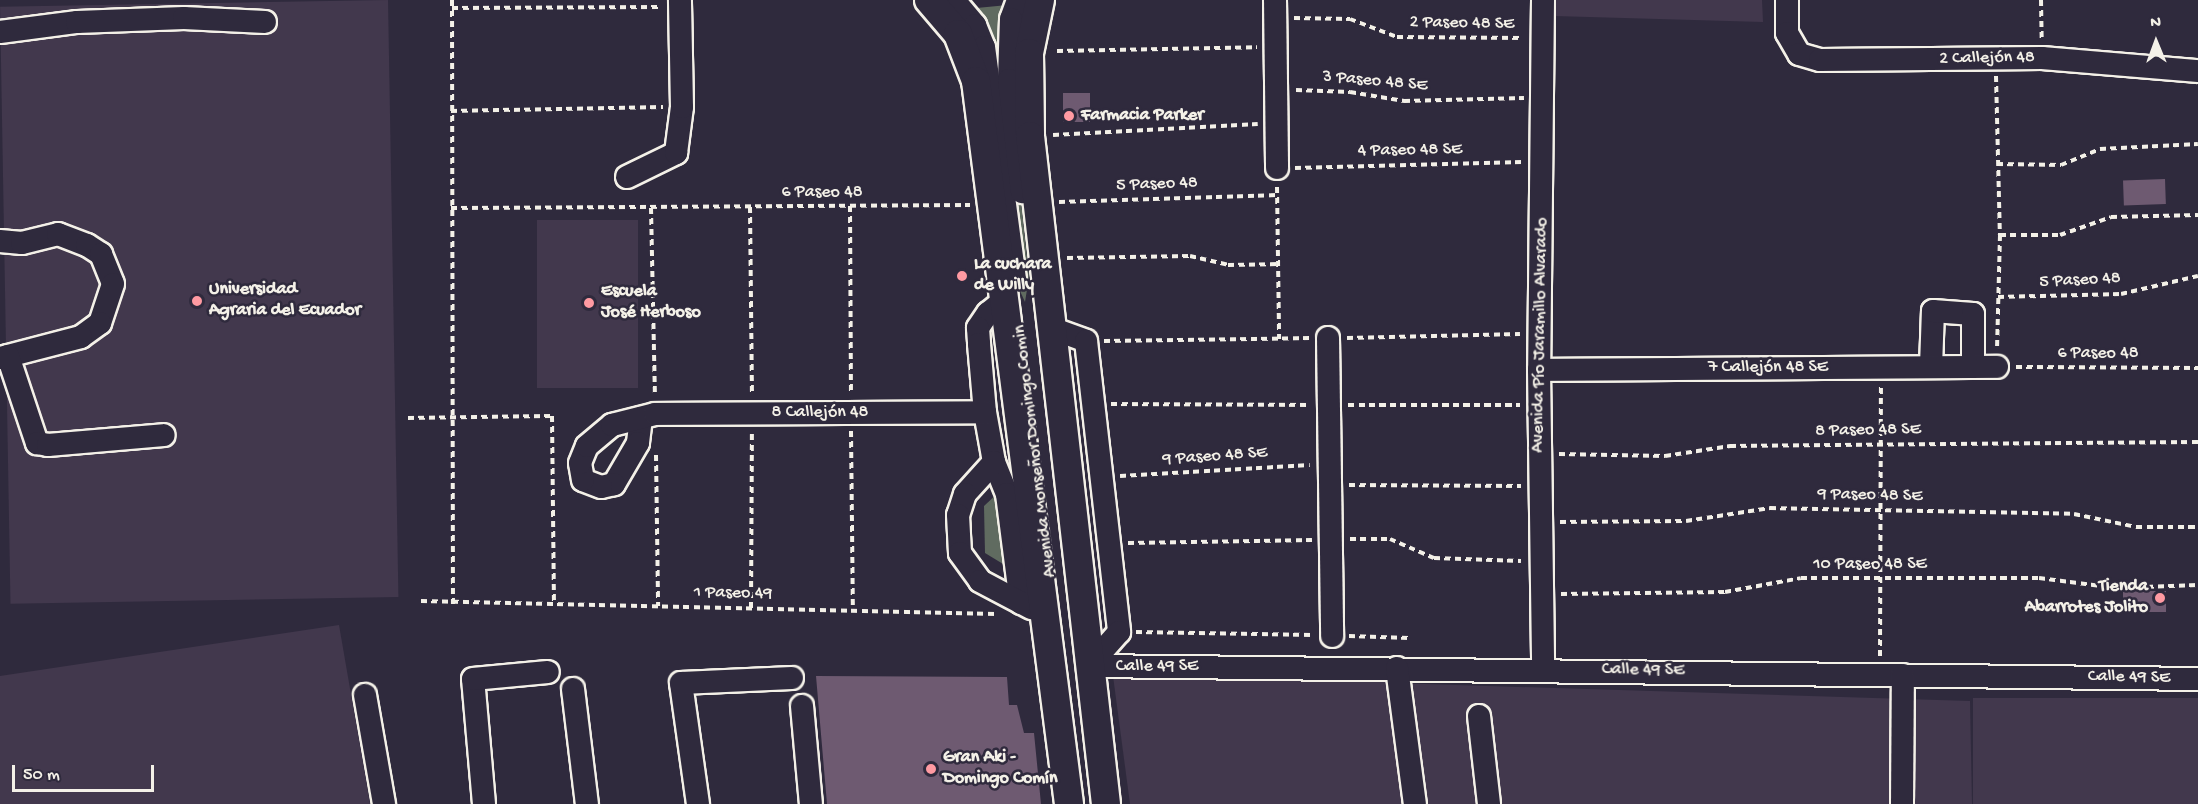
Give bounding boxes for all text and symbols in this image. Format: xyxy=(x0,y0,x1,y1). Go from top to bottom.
street label: 2 Paseo 48 SE xyxy=(1409,12,1515,36)
north arrow xyxy=(2126,12,2186,72)
text: N xyxy=(2150,14,2161,33)
street label: 2 Callejón 48 xyxy=(1939,47,2035,71)
street label: 3 Paseo 48 SE xyxy=(1322,67,1428,97)
place label: Farmacia Parker xyxy=(1081,105,1204,127)
marker: Farmacia Parker xyxy=(1062,109,1076,123)
street label: 4 Paseo 48 SE xyxy=(1358,139,1462,163)
street label: 5 Paseo 48 xyxy=(1116,173,1198,197)
street label: 6 Paseo 48 xyxy=(781,182,863,204)
street label: Avenida Pío Jaramillo Alvarado xyxy=(1528,217,1554,453)
place label: La cuchara de Willy xyxy=(974,255,1052,298)
street label: 5 Paseo 48 xyxy=(2039,268,2121,294)
marker: La cuchara de Willy xyxy=(955,269,969,283)
place label: Universidad Agraria del Ecuador xyxy=(209,280,361,322)
place label: Escuela José Herboso xyxy=(601,282,701,324)
marker: Universidad Agraria del Ecuador xyxy=(190,294,204,308)
marker: Escuela José Herboso xyxy=(582,296,596,310)
street label: Avenida Monseñor Domingo Comin xyxy=(1010,323,1062,579)
street label: 6 Paseo 48 xyxy=(2057,343,2139,365)
street label: 7 Callejón 48 SE xyxy=(1708,357,1828,379)
street label: 8 Callejón 48 xyxy=(772,402,868,424)
street label: 8 Paseo 48 SE xyxy=(1815,419,1921,443)
street label: 9 Paseo 48 SE xyxy=(1162,443,1268,471)
street label: 9 Paseo 48 SE xyxy=(1817,484,1923,508)
street label: 10 Paseo 48 SE xyxy=(1813,554,1927,576)
place label: Tienda Abarrotes Jolito xyxy=(2025,577,2148,620)
street label: 1 Paseo 49 xyxy=(694,583,772,605)
marker: Tienda Abarrotes Jolito xyxy=(2153,591,2167,605)
street label: Calle 49 SE xyxy=(1116,656,1198,678)
street label: Calle 49 SE xyxy=(1602,659,1684,683)
street label: Calle 49 SE xyxy=(2088,666,2170,690)
place label: Gran Aki - Domingo Comín xyxy=(943,748,1057,790)
scale bar xyxy=(15,753,158,791)
marker: Gran Aki - Domingo Comín xyxy=(924,762,938,776)
text: 50 m xyxy=(23,765,60,786)

